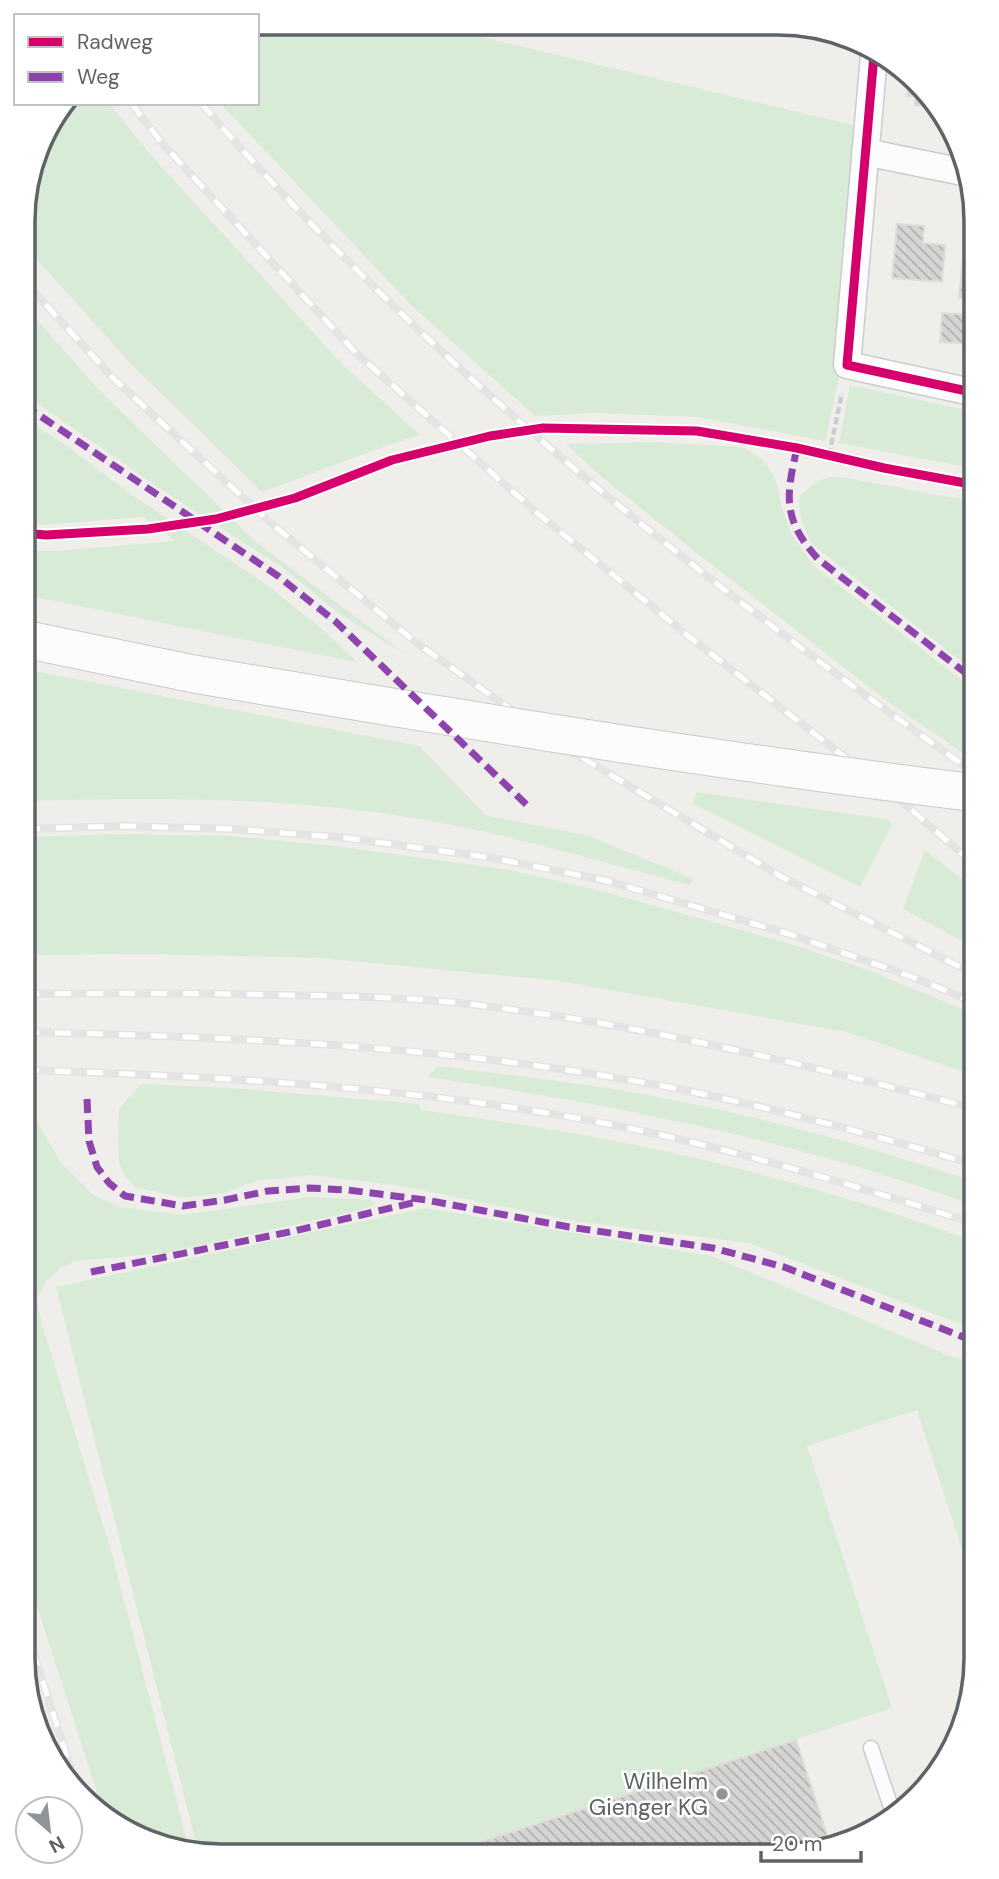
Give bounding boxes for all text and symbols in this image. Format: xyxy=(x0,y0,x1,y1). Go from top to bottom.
legend xyxy=(14,14,259,105)
text: Radweg xyxy=(77,28,153,56)
text: Weg xyxy=(77,63,120,91)
place label: Wilhelm Gienger KG xyxy=(589,1766,708,1822)
marker: Wilhelm Gienger KG xyxy=(714,1786,730,1802)
north arrow xyxy=(14,1795,84,1865)
scale bar xyxy=(761,1820,861,1864)
text: N xyxy=(45,1830,69,1859)
text: 20 m xyxy=(772,1830,823,1858)

